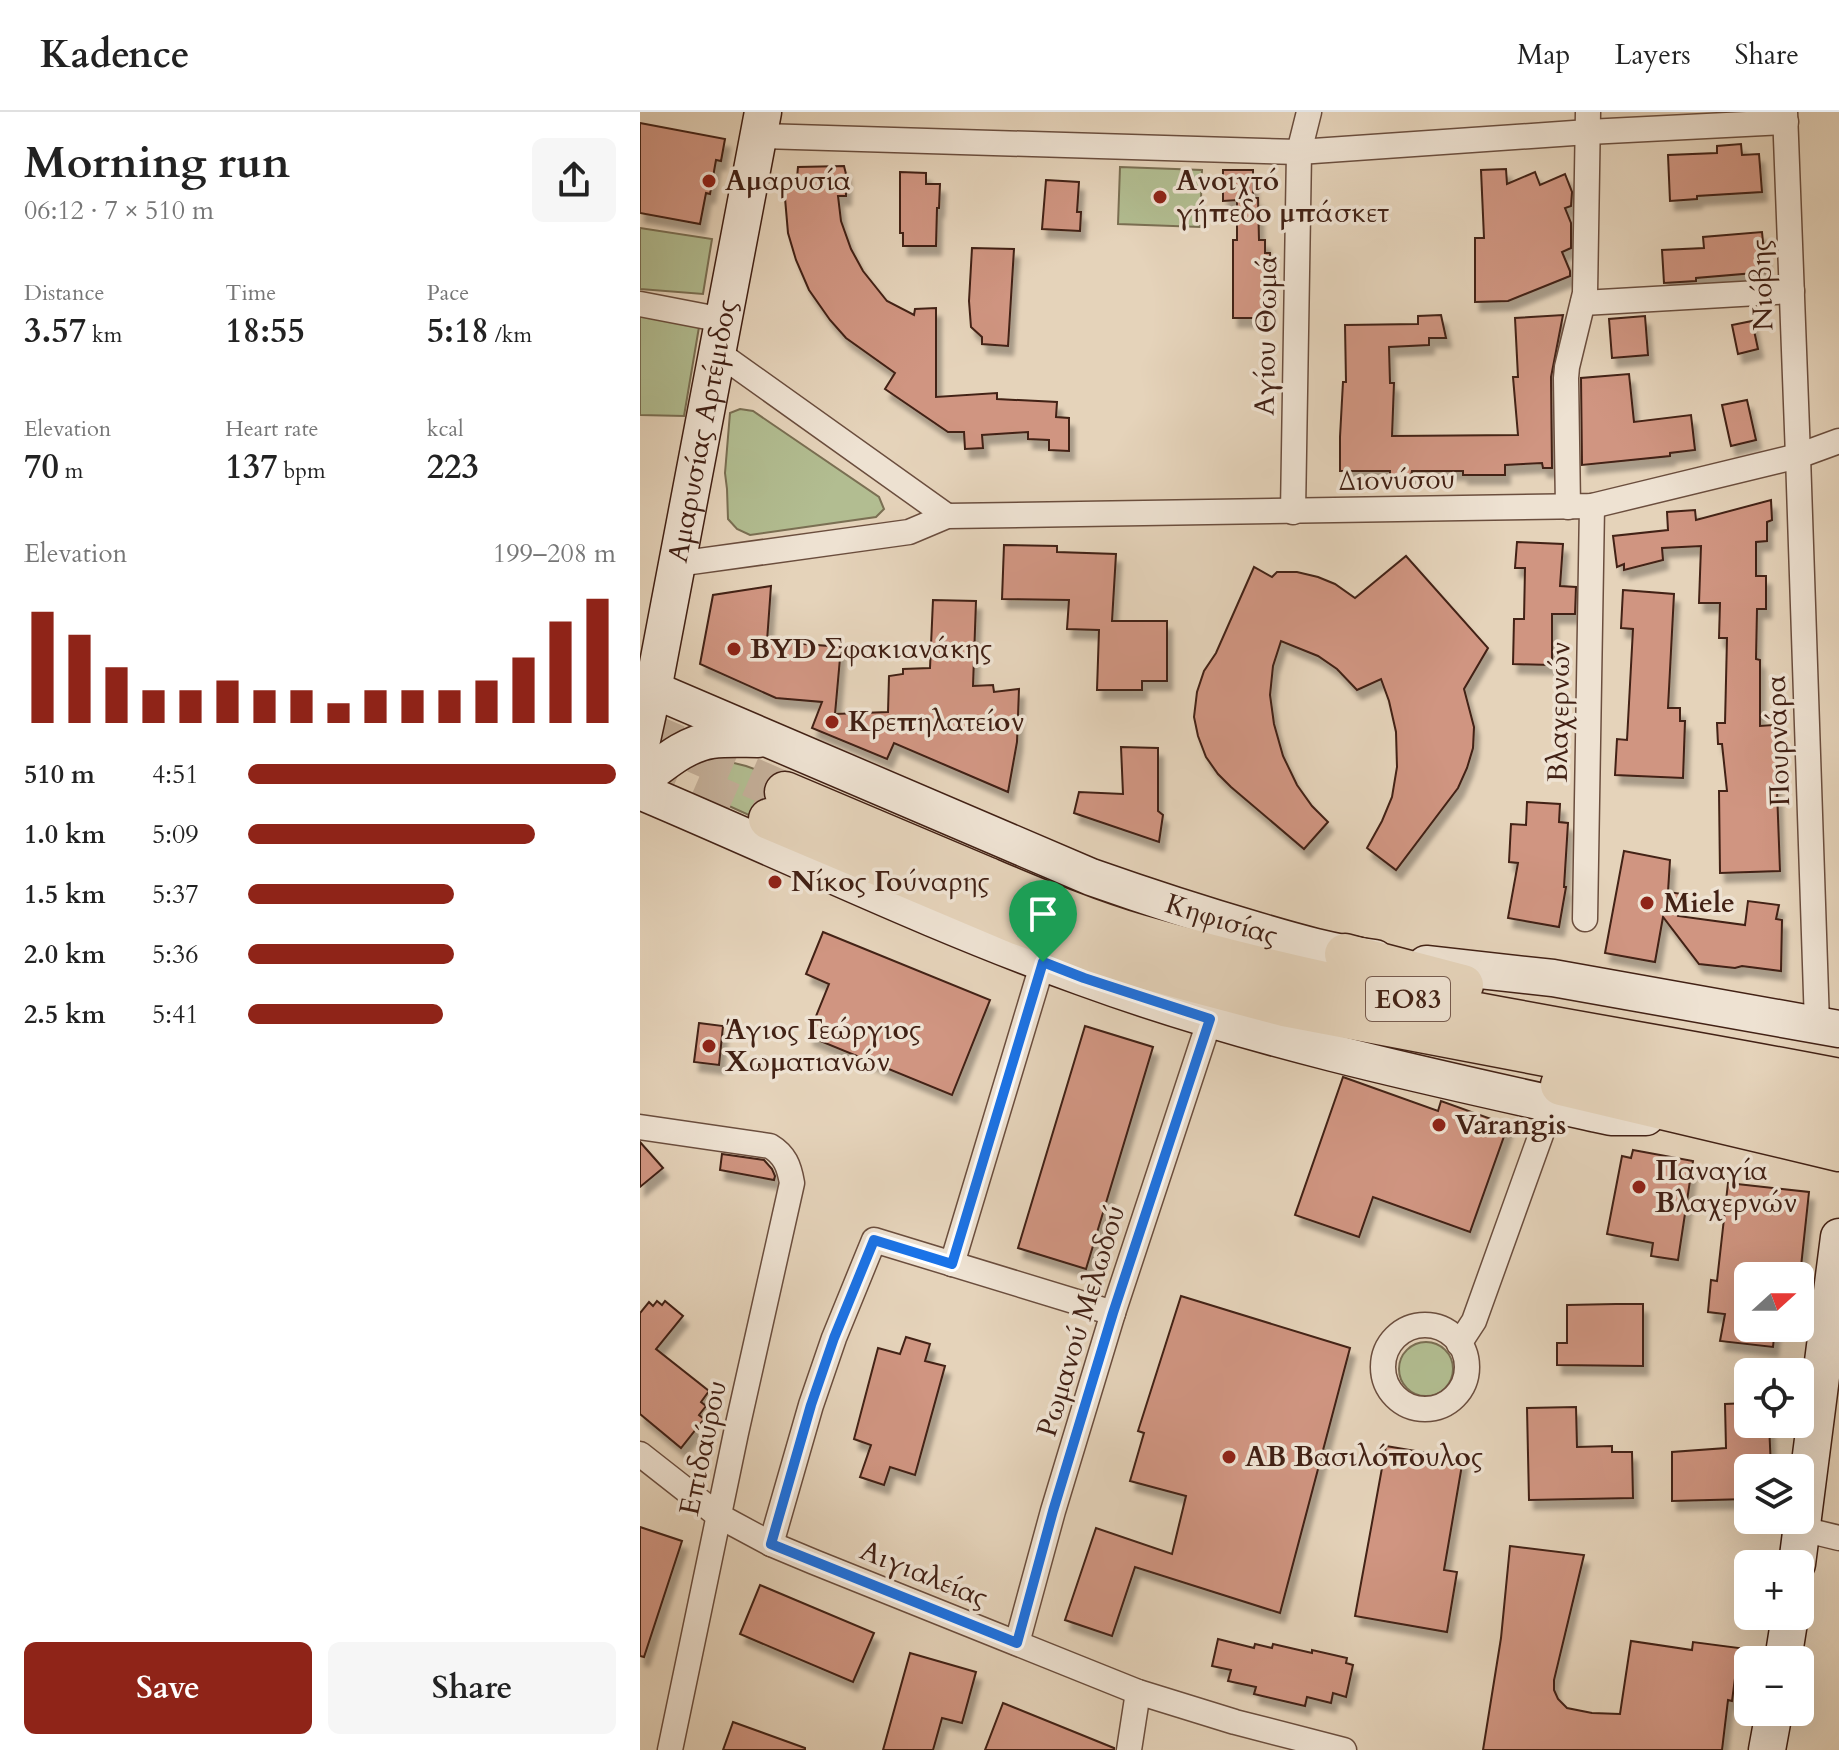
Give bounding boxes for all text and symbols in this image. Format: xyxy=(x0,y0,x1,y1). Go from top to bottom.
text: Kadence xyxy=(40,29,190,81)
text: Map xyxy=(1517,36,1570,74)
text: Layers xyxy=(1614,36,1691,74)
text: Share xyxy=(1735,36,1799,74)
text: Morning run xyxy=(24,133,290,193)
button: share xyxy=(532,138,616,222)
place label: Αμαρυσία xyxy=(725,162,851,200)
place label: Ανοιχτό γήπεδο μπάσκετ xyxy=(1176,162,1389,232)
marker: Αμαρυσία xyxy=(700,172,718,190)
marker: Ανοιχτό γήπεδο μπάσκετ xyxy=(1151,188,1169,206)
text: 06:12 · 7 × 510 m xyxy=(24,193,214,228)
street label: Νιόβης xyxy=(1741,239,1783,331)
street label: Αγίου Θωμά xyxy=(1246,254,1286,416)
text: Distance xyxy=(24,278,104,308)
text: Time xyxy=(225,278,276,308)
text: Pace xyxy=(427,278,469,308)
street label: Αμαρυσίας Αρτέμιδος xyxy=(659,297,746,566)
text: 3.57 xyxy=(24,308,86,354)
text: 18:55 xyxy=(225,308,305,354)
text: 5:18 xyxy=(427,308,489,354)
text: km xyxy=(86,320,122,350)
text: /km xyxy=(489,320,532,350)
text: Elevation xyxy=(24,414,111,444)
text: Heart rate xyxy=(225,414,319,444)
text: kcal xyxy=(427,414,464,444)
text: 70 xyxy=(24,444,59,490)
text: 137 xyxy=(225,444,278,490)
text: 223 xyxy=(427,444,479,490)
text: m xyxy=(59,456,83,486)
text: bpm xyxy=(278,456,326,486)
street label: Διονύσου xyxy=(1339,460,1455,500)
text: Elevation xyxy=(24,536,127,571)
text: 199–208 m xyxy=(493,536,616,571)
place label: BYD Σφακιανάκης xyxy=(750,630,992,668)
marker: BYD Σφακιανάκης xyxy=(725,640,743,658)
street label: Βλαχερνών xyxy=(1539,641,1579,783)
street label: Πουρνάρα xyxy=(1757,675,1799,807)
place label: Κρεπηλατείον xyxy=(848,703,1024,741)
marker: Κρεπηλατείον xyxy=(823,713,841,731)
text: 510 m xyxy=(24,757,95,792)
text: 4:51 xyxy=(152,757,199,792)
text: 1.0 km xyxy=(24,817,105,852)
text: 5:09 xyxy=(152,817,199,852)
place label: Νίκος Γούναρης xyxy=(791,863,989,901)
marker: Νίκος Γούναρης xyxy=(766,873,784,891)
text: 1.5 km xyxy=(24,877,105,912)
text: 5:37 xyxy=(152,877,199,912)
pin xyxy=(1009,880,1077,962)
place label: Miele xyxy=(1663,884,1735,922)
street label: Κηφισίας xyxy=(1161,885,1282,955)
icon: arrive xyxy=(1021,892,1065,936)
marker: Miele xyxy=(1638,894,1656,912)
text: 2.0 km xyxy=(24,937,105,972)
text: 5:36 xyxy=(152,937,199,972)
road number: ΕΟ83 xyxy=(1366,977,1450,1021)
text: 2.5 km xyxy=(24,997,105,1032)
text: 5:41 xyxy=(152,997,199,1032)
place label: Άγιος Γεώργιος Χωματιανών xyxy=(724,1011,921,1081)
marker: Άγιος Γεώργιος Χωματιανών xyxy=(700,1037,718,1055)
place label: Varangis xyxy=(1455,1106,1566,1144)
marker: Varangis xyxy=(1430,1116,1448,1134)
place label: Παναγία Βλαχερνών xyxy=(1655,1152,1797,1222)
marker: Παναγία Βλαχερνών xyxy=(1630,1178,1648,1196)
street label: Ρωμανού Μελωδού xyxy=(1028,1201,1134,1441)
north arrow xyxy=(1734,1262,1814,1342)
map controls xyxy=(1734,1262,1814,1726)
button: locate xyxy=(1734,1358,1814,1438)
street label: Επιδαύρου xyxy=(670,1377,736,1519)
place label: ΑΒ Βασιλόπουλος xyxy=(1245,1438,1483,1476)
marker: ΑΒ Βασιλόπουλος xyxy=(1220,1448,1238,1466)
button: layers xyxy=(1734,1454,1814,1534)
street label: Αιγιαλείας xyxy=(855,1531,993,1617)
button: + xyxy=(1734,1550,1814,1630)
button: Save xyxy=(24,1642,312,1734)
button: Share xyxy=(328,1642,616,1734)
button: − xyxy=(1734,1646,1814,1726)

